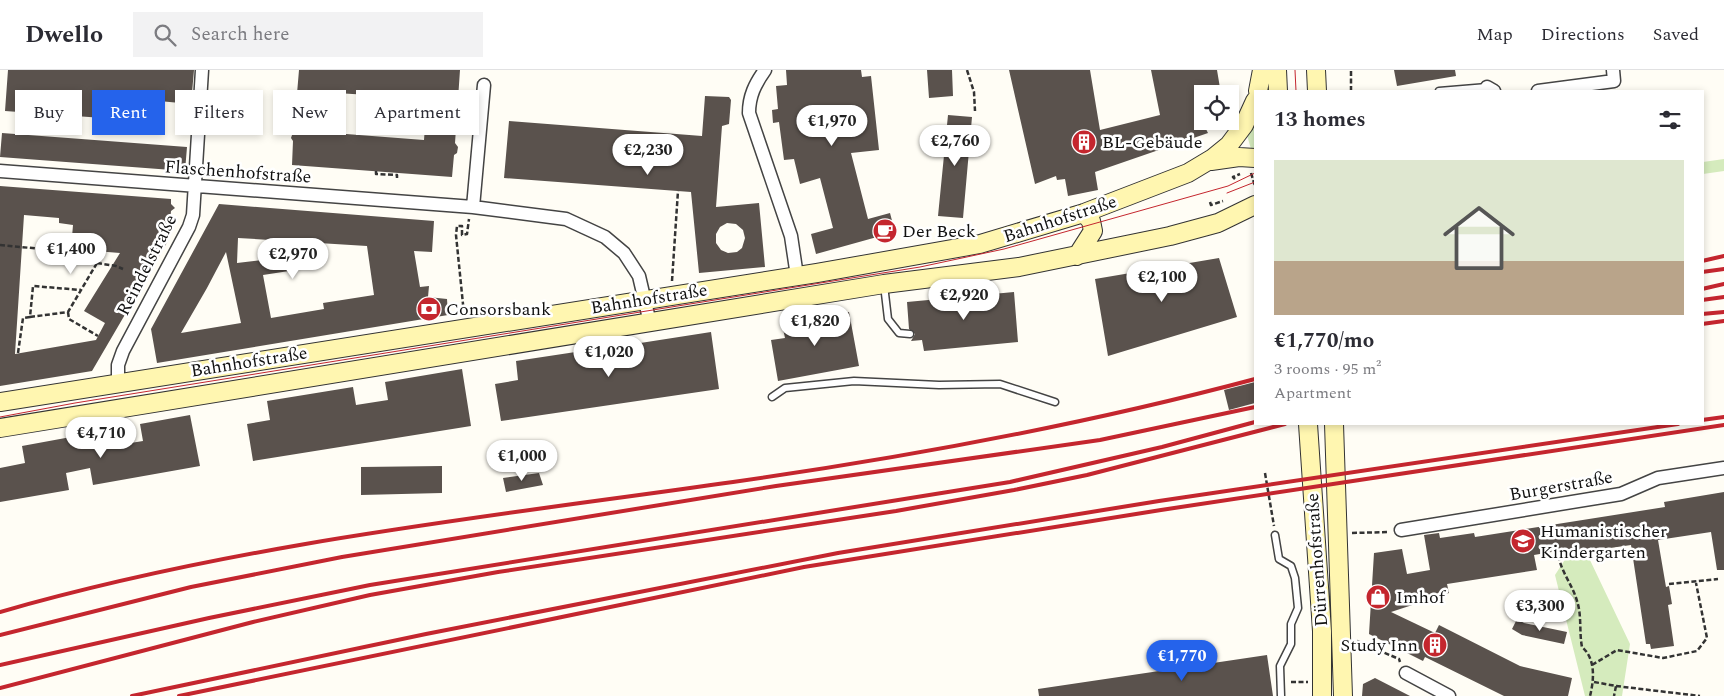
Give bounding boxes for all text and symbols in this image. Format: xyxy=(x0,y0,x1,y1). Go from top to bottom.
search box xyxy=(133,12,483,57)
text: Dwello xyxy=(25,17,103,53)
text: Search here xyxy=(191,20,290,49)
icon: search xyxy=(151,21,179,49)
text: Map xyxy=(1477,21,1513,48)
text: Directions xyxy=(1541,21,1625,48)
text: Saved xyxy=(1653,21,1699,48)
map controls xyxy=(1194,85,1239,130)
button: locate xyxy=(1194,85,1239,130)
chip: Buy xyxy=(15,90,82,135)
chip: Rent xyxy=(92,90,165,135)
chip: Filters xyxy=(175,90,263,135)
chip: New xyxy=(273,90,346,135)
chip: Apartment xyxy=(356,90,479,135)
pin: €1,970 xyxy=(791,104,873,147)
text: 13 homes xyxy=(1274,104,1366,136)
icon: filters xyxy=(1656,106,1684,134)
text: €1,970 xyxy=(807,109,857,133)
pin: €2,760 xyxy=(914,124,996,167)
text: €2,760 xyxy=(930,129,980,153)
building icon: BL-Gebäude xyxy=(1071,129,1097,155)
place label: BL-Gebäude xyxy=(1102,129,1202,156)
pin: €2,230 xyxy=(607,134,689,176)
text: €2,230 xyxy=(623,138,673,162)
street label: Flaschenhofstraße xyxy=(164,153,312,191)
street label: Bahnhofstraße xyxy=(1000,188,1120,250)
icon: home xyxy=(1434,193,1524,283)
street label: Reindelstraße xyxy=(110,210,184,320)
cafe icon: Der Beck xyxy=(872,218,898,244)
place label: Der Beck xyxy=(902,218,976,245)
pin: €1,400 xyxy=(30,232,112,275)
text: €1,400 xyxy=(46,237,96,261)
pin: €2,970 xyxy=(252,238,334,280)
text: €2,970 xyxy=(268,242,318,266)
pin: €2,100 xyxy=(1121,260,1203,303)
text: €2,100 xyxy=(1137,265,1187,289)
street label: Bahnhofstraße xyxy=(589,276,709,322)
pin: €2,920 xyxy=(923,278,1005,321)
text: €2,920 xyxy=(939,283,989,307)
bank icon: Consorsbank xyxy=(416,296,442,322)
place label: Consorsbank xyxy=(446,296,551,323)
pin: €1,820 xyxy=(774,304,856,347)
text: €1,820 xyxy=(790,309,840,333)
text: €1,770/mo xyxy=(1274,325,1374,357)
pin: €1,020 xyxy=(568,336,650,378)
street label: Bahnhofstraße xyxy=(189,339,309,385)
text: €1,020 xyxy=(584,340,634,364)
text: 3 rooms · 95 m² xyxy=(1274,357,1381,381)
text: Apartment xyxy=(1274,381,1352,405)
pin: €4,710 xyxy=(60,416,142,459)
text: €4,710 xyxy=(76,421,126,445)
pin: €1,000 xyxy=(481,440,563,482)
text: €1,000 xyxy=(497,444,547,468)
street label: Burgerstraße xyxy=(1507,464,1615,508)
street label: Dürrenhofstraße xyxy=(1299,492,1335,628)
place label: Humanistischer Kindergarten xyxy=(1540,518,1667,566)
school or university icon: Humanistischer Kindergarten xyxy=(1510,528,1536,554)
shop icon: Imhof xyxy=(1365,584,1391,610)
place label: Imhof xyxy=(1396,584,1447,611)
pin: €3,300 xyxy=(1499,590,1581,632)
text: €3,300 xyxy=(1515,594,1565,618)
place label: Study Inn xyxy=(1341,632,1418,659)
building icon: Study Inn xyxy=(1422,632,1448,658)
pin: €1,770 xyxy=(1141,640,1223,682)
text: €1,770 xyxy=(1157,644,1207,668)

